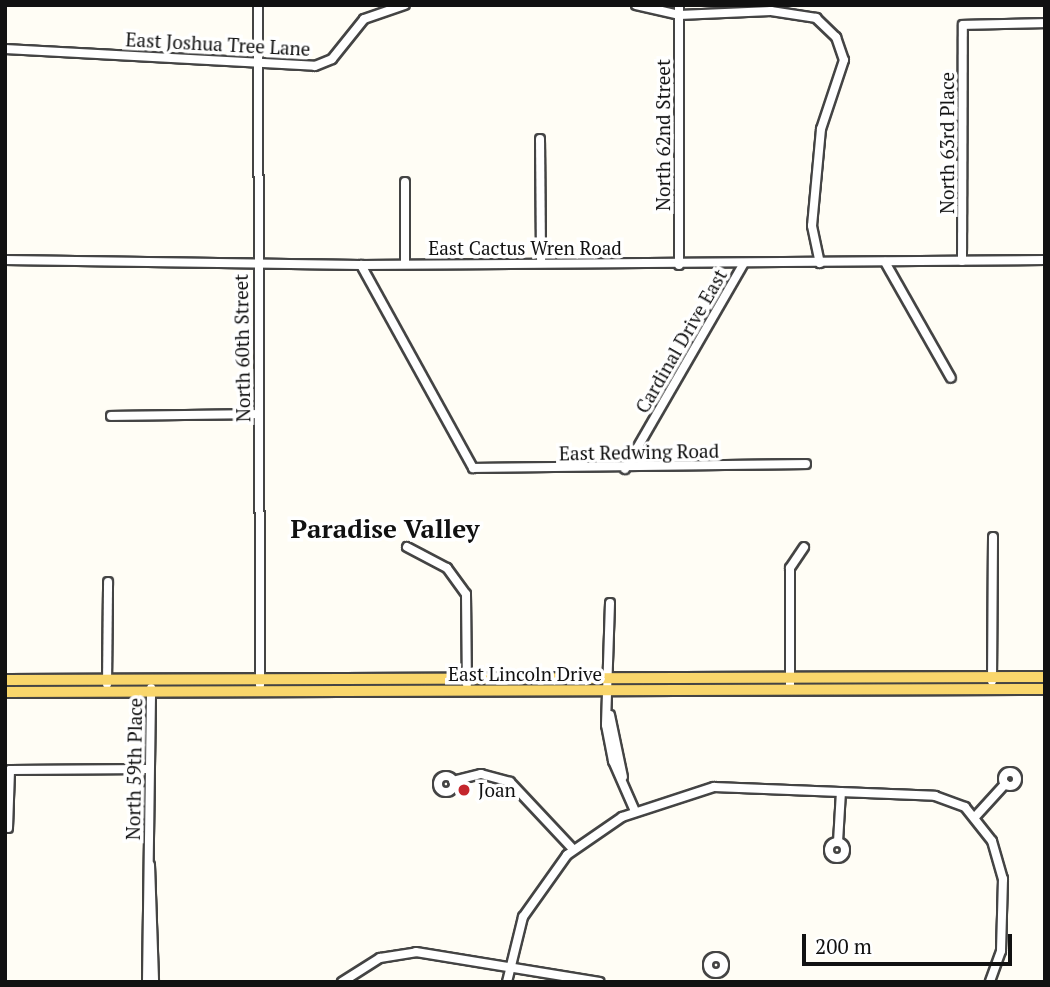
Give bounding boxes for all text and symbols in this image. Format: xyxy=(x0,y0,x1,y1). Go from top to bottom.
street label: East Joshua Tree Lane xyxy=(125,28,311,60)
street label: North 62nd Street xyxy=(652,59,674,211)
street label: North 63rd Place xyxy=(936,72,958,214)
street label: East Cactus Wren Road xyxy=(428,237,622,259)
street label: Cardinal Drive East xyxy=(631,265,731,417)
street label: North 60th Street xyxy=(229,274,255,422)
street label: East Redwing Road xyxy=(559,439,719,465)
district label: Paradise Valley xyxy=(290,513,480,545)
street label: East Lincoln Drive xyxy=(448,663,602,685)
street label: North 59th Place xyxy=(121,698,147,840)
place label: Joan xyxy=(478,779,516,801)
marker: Joan xyxy=(456,782,472,798)
scale bar xyxy=(805,920,1015,964)
text: 200 m xyxy=(815,932,872,960)

